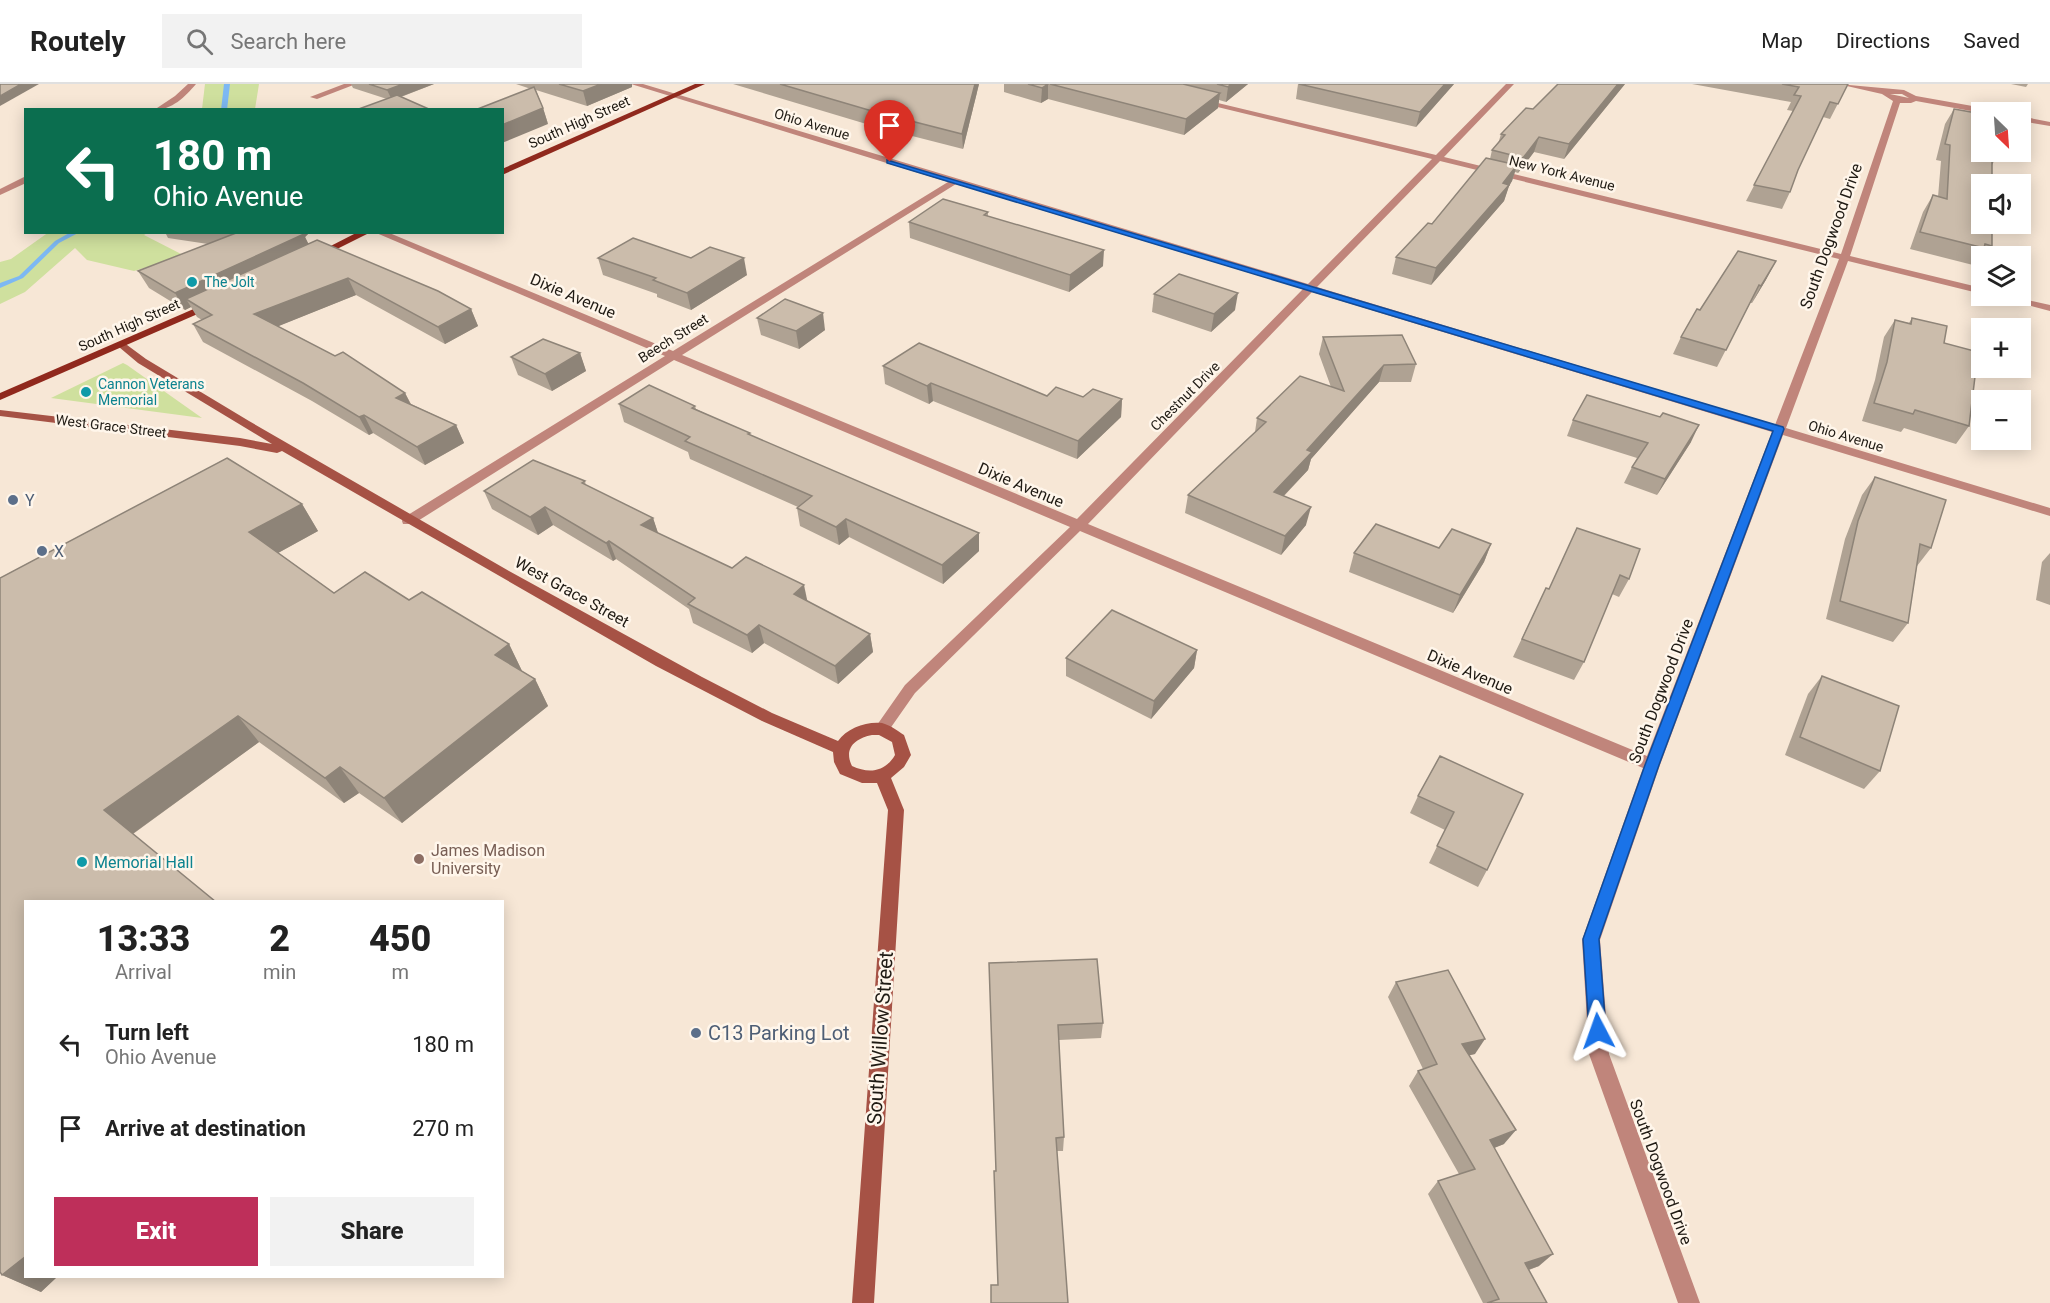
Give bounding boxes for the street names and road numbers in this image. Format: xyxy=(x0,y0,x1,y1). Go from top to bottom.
street label: South High Street xyxy=(526,92,632,152)
street label: Ohio Avenue xyxy=(772,105,852,143)
street label: New York Avenue xyxy=(1507,152,1617,194)
street label: South Dogwood Drive xyxy=(1796,161,1866,311)
street label: Dixie Avenue xyxy=(527,269,619,323)
street label: South High Street xyxy=(76,295,182,355)
street label: Beech Street xyxy=(635,310,711,366)
street label: Chestnut Drive xyxy=(1147,358,1223,434)
street label: West Grace Street xyxy=(55,411,168,441)
street label: Ohio Avenue xyxy=(1806,417,1886,455)
street label: Dixie Avenue xyxy=(975,458,1067,512)
street label: West Grace Street xyxy=(512,553,632,631)
street label: South Dogwood Drive xyxy=(1625,616,1697,766)
street label: Dixie Avenue xyxy=(1424,645,1516,699)
street label: South Willow Street xyxy=(862,951,898,1125)
street label: South Dogwood Drive xyxy=(1626,1097,1696,1247)

